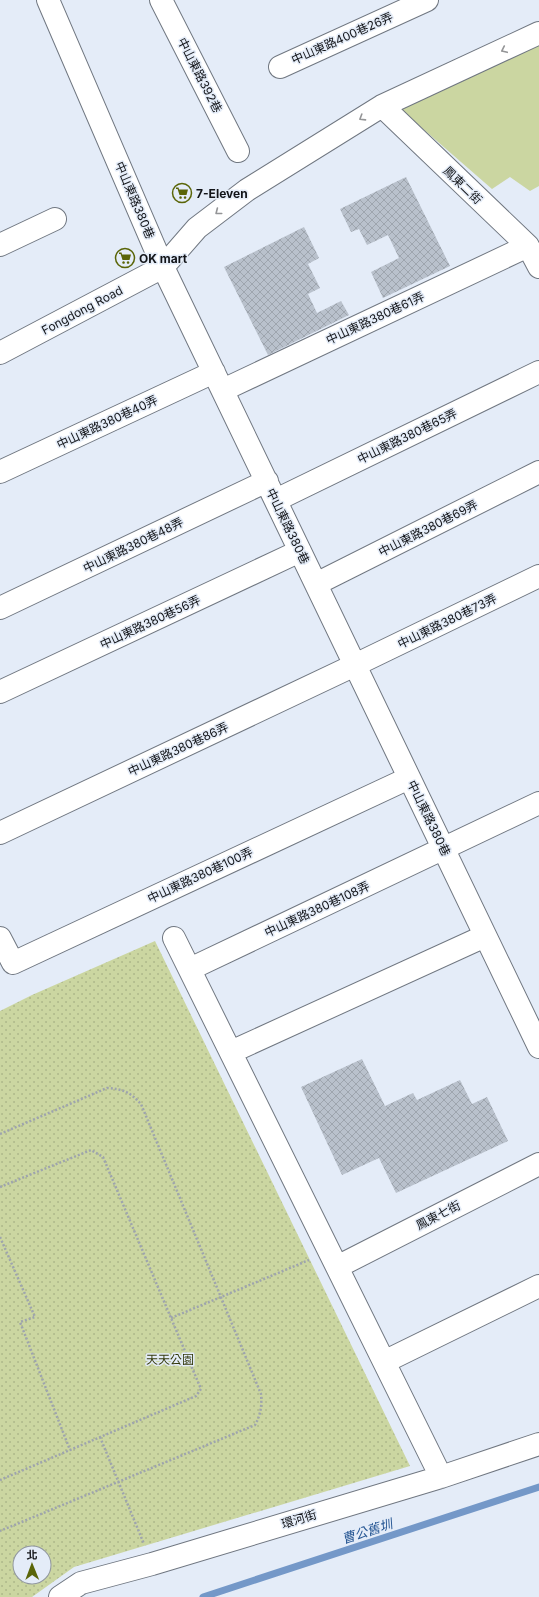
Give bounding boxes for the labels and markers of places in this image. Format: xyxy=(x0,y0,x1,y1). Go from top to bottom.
supermarket icon: 7-Eleven xyxy=(171,182,193,204)
place label: 7-Eleven xyxy=(196,186,248,201)
supermarket icon: OK mart xyxy=(114,247,136,269)
place label: OK mart xyxy=(139,251,188,266)

